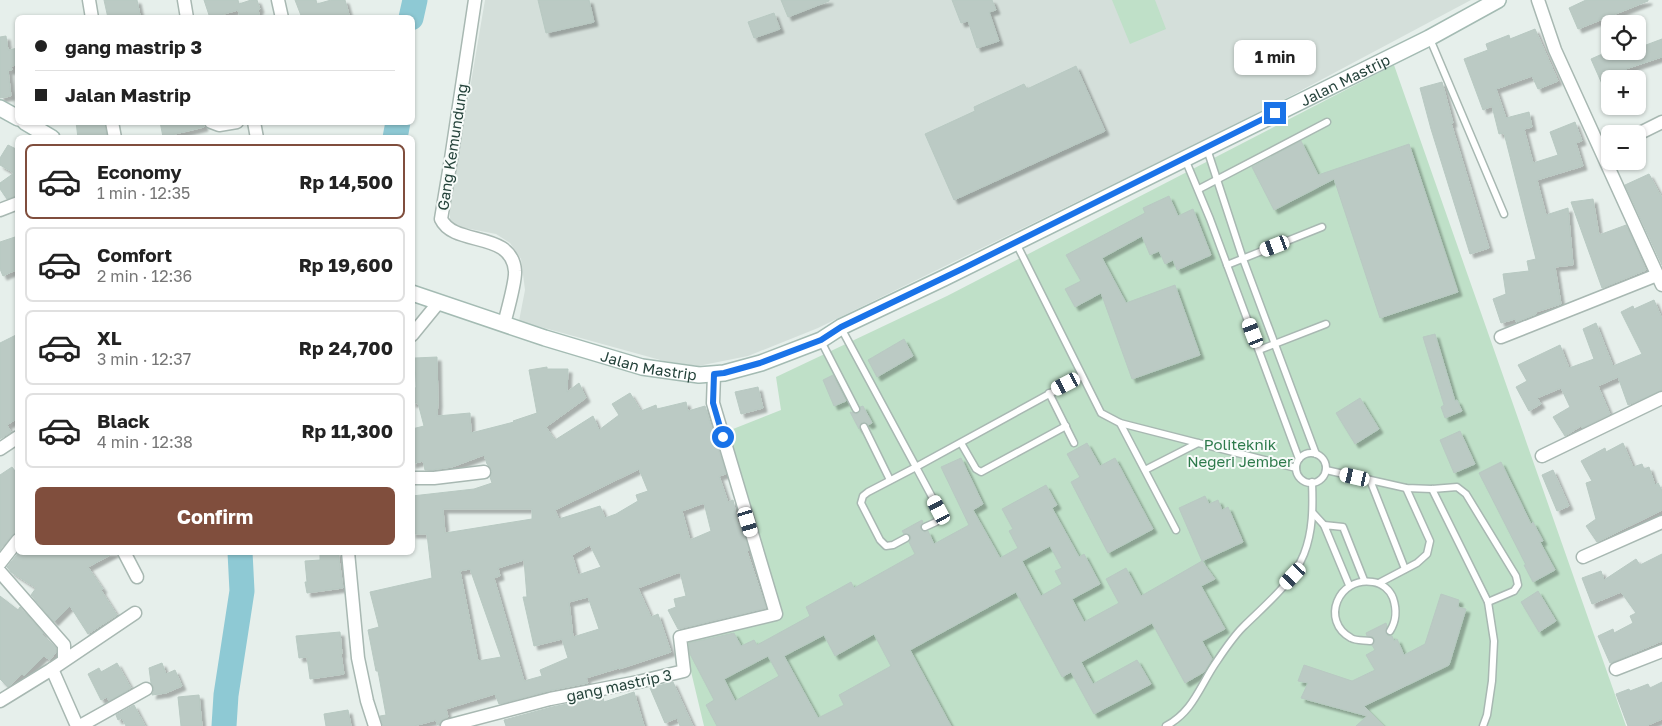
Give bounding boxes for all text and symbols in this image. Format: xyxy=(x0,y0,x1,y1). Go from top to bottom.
map controls xyxy=(1601,15,1646,170)
button: locate xyxy=(1601,15,1646,60)
text: gang mastrip 3 xyxy=(65,35,202,58)
callout: 1 min xyxy=(1234,41,1316,76)
text: 1 min xyxy=(1255,47,1295,67)
street label: Jalan Mastrip xyxy=(1297,50,1393,109)
button: + xyxy=(1601,70,1646,115)
street label: Gang Kemundung xyxy=(433,82,471,212)
text: Jalan Mastrip xyxy=(65,83,191,106)
route end xyxy=(1264,102,1286,124)
button: − xyxy=(1601,125,1646,170)
icon: car xyxy=(37,159,82,204)
text: Economy xyxy=(97,160,182,183)
text: Rp 14,500 xyxy=(299,170,393,193)
text: 1 min · 12:35 xyxy=(97,183,190,203)
car xyxy=(1258,234,1291,258)
icon: car xyxy=(37,242,82,287)
text: Comfort xyxy=(97,243,172,266)
text: Rp 19,600 xyxy=(299,253,393,276)
text: 2 min · 12:36 xyxy=(97,266,192,286)
car xyxy=(1240,316,1265,350)
icon: car xyxy=(37,325,82,370)
text: XL xyxy=(97,326,122,349)
text: Rp 24,700 xyxy=(299,336,393,359)
street label: Jalan Mastrip xyxy=(599,346,698,384)
text: 3 min · 12:37 xyxy=(97,349,191,369)
car xyxy=(1049,371,1082,397)
icon: car xyxy=(37,408,82,453)
text: Black xyxy=(97,409,150,432)
text: Rp 11,300 xyxy=(301,419,393,442)
route start xyxy=(712,426,734,448)
text: 4 min · 12:38 xyxy=(97,432,193,452)
park label: Politeknik Negeri Jember xyxy=(1187,435,1293,470)
car xyxy=(1338,466,1371,488)
button: Confirm xyxy=(35,487,395,545)
car xyxy=(925,493,952,527)
car xyxy=(736,505,759,539)
car xyxy=(1277,560,1308,592)
street label: gang mastrip 3 xyxy=(565,665,673,705)

